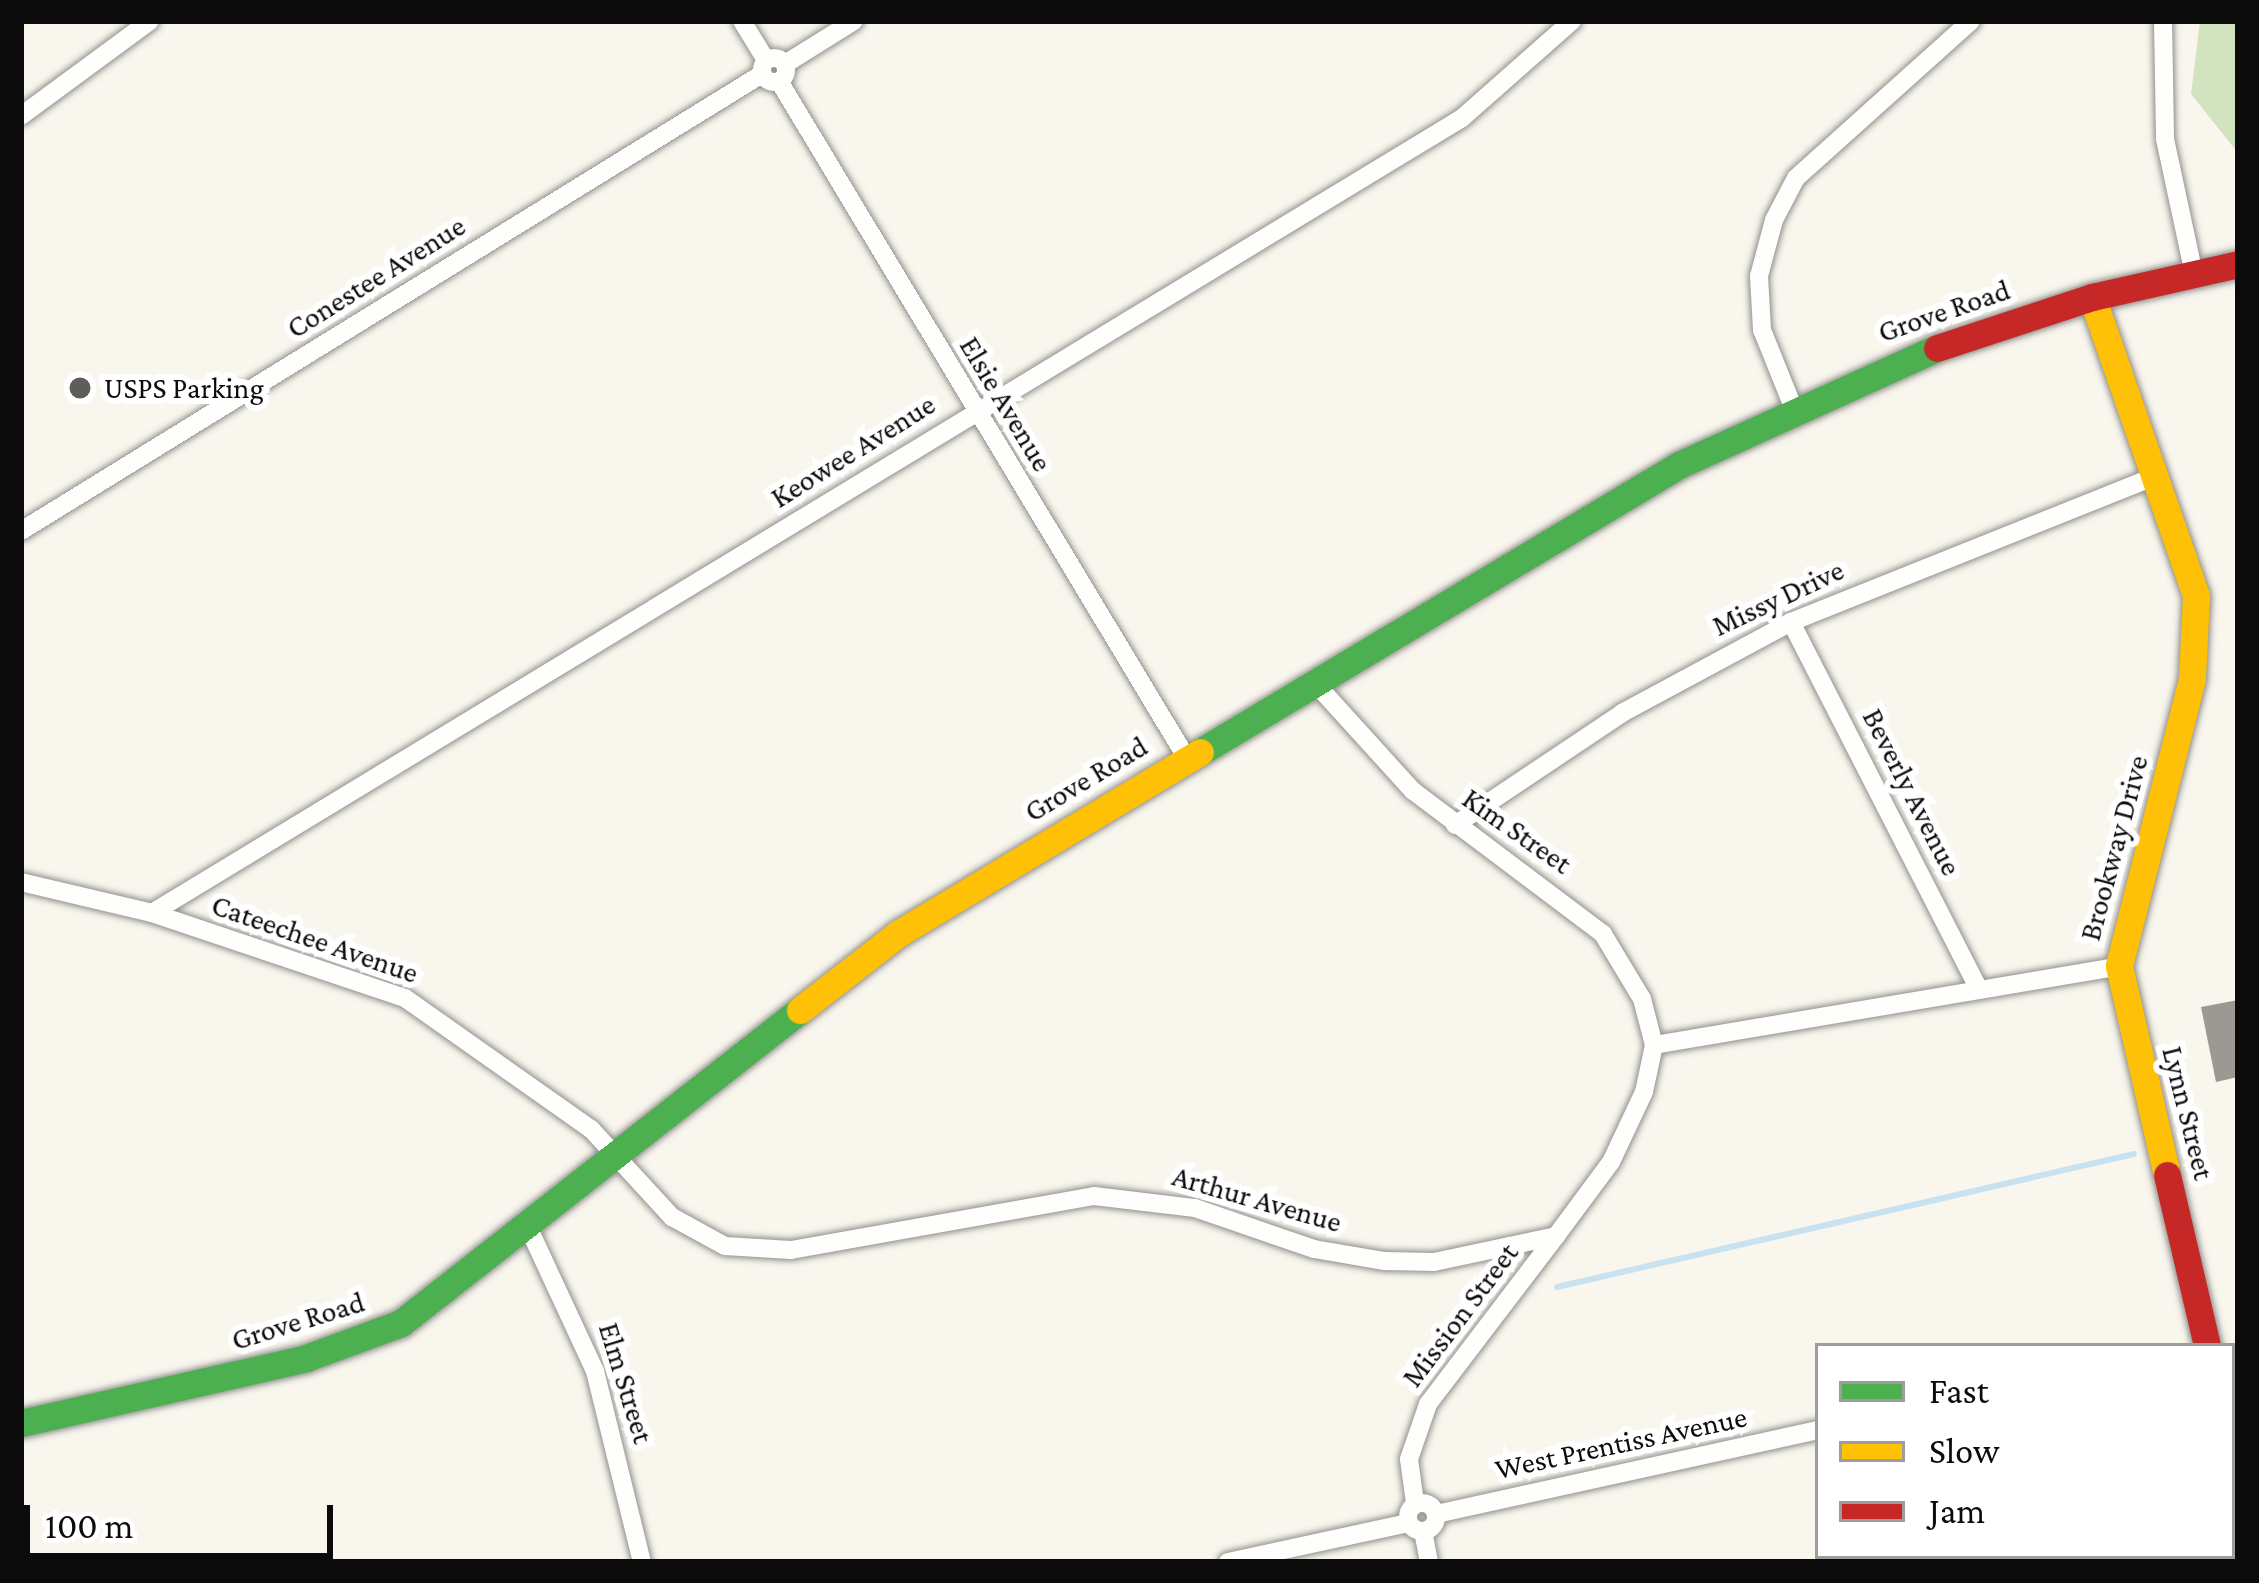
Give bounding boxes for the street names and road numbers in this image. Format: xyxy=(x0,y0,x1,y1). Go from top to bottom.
street label: Conestee Avenue xyxy=(280,208,472,346)
street label: Grove Road xyxy=(1873,272,2015,350)
street label: Elsie Avenue xyxy=(952,330,1060,478)
street label: Keowee Avenue xyxy=(764,386,942,516)
street label: Missy Drive xyxy=(1707,552,1849,644)
street label: Beverly Avenue xyxy=(1855,703,1969,881)
street label: Grove Road xyxy=(1018,728,1154,830)
street label: Brookway Drive xyxy=(2072,751,2156,945)
street label: Kim Street xyxy=(1455,780,1579,882)
street label: Cateechee Avenue xyxy=(207,887,423,991)
street label: Lynn Street xyxy=(2154,1043,2222,1183)
street label: Arthur Avenue xyxy=(1168,1158,1346,1240)
street label: Mission Street xyxy=(1394,1236,1526,1394)
street label: Grove Road xyxy=(227,1284,369,1358)
street label: Elm Street xyxy=(591,1318,661,1448)
street label: West Prentiss Avenue xyxy=(1492,1399,1750,1487)

